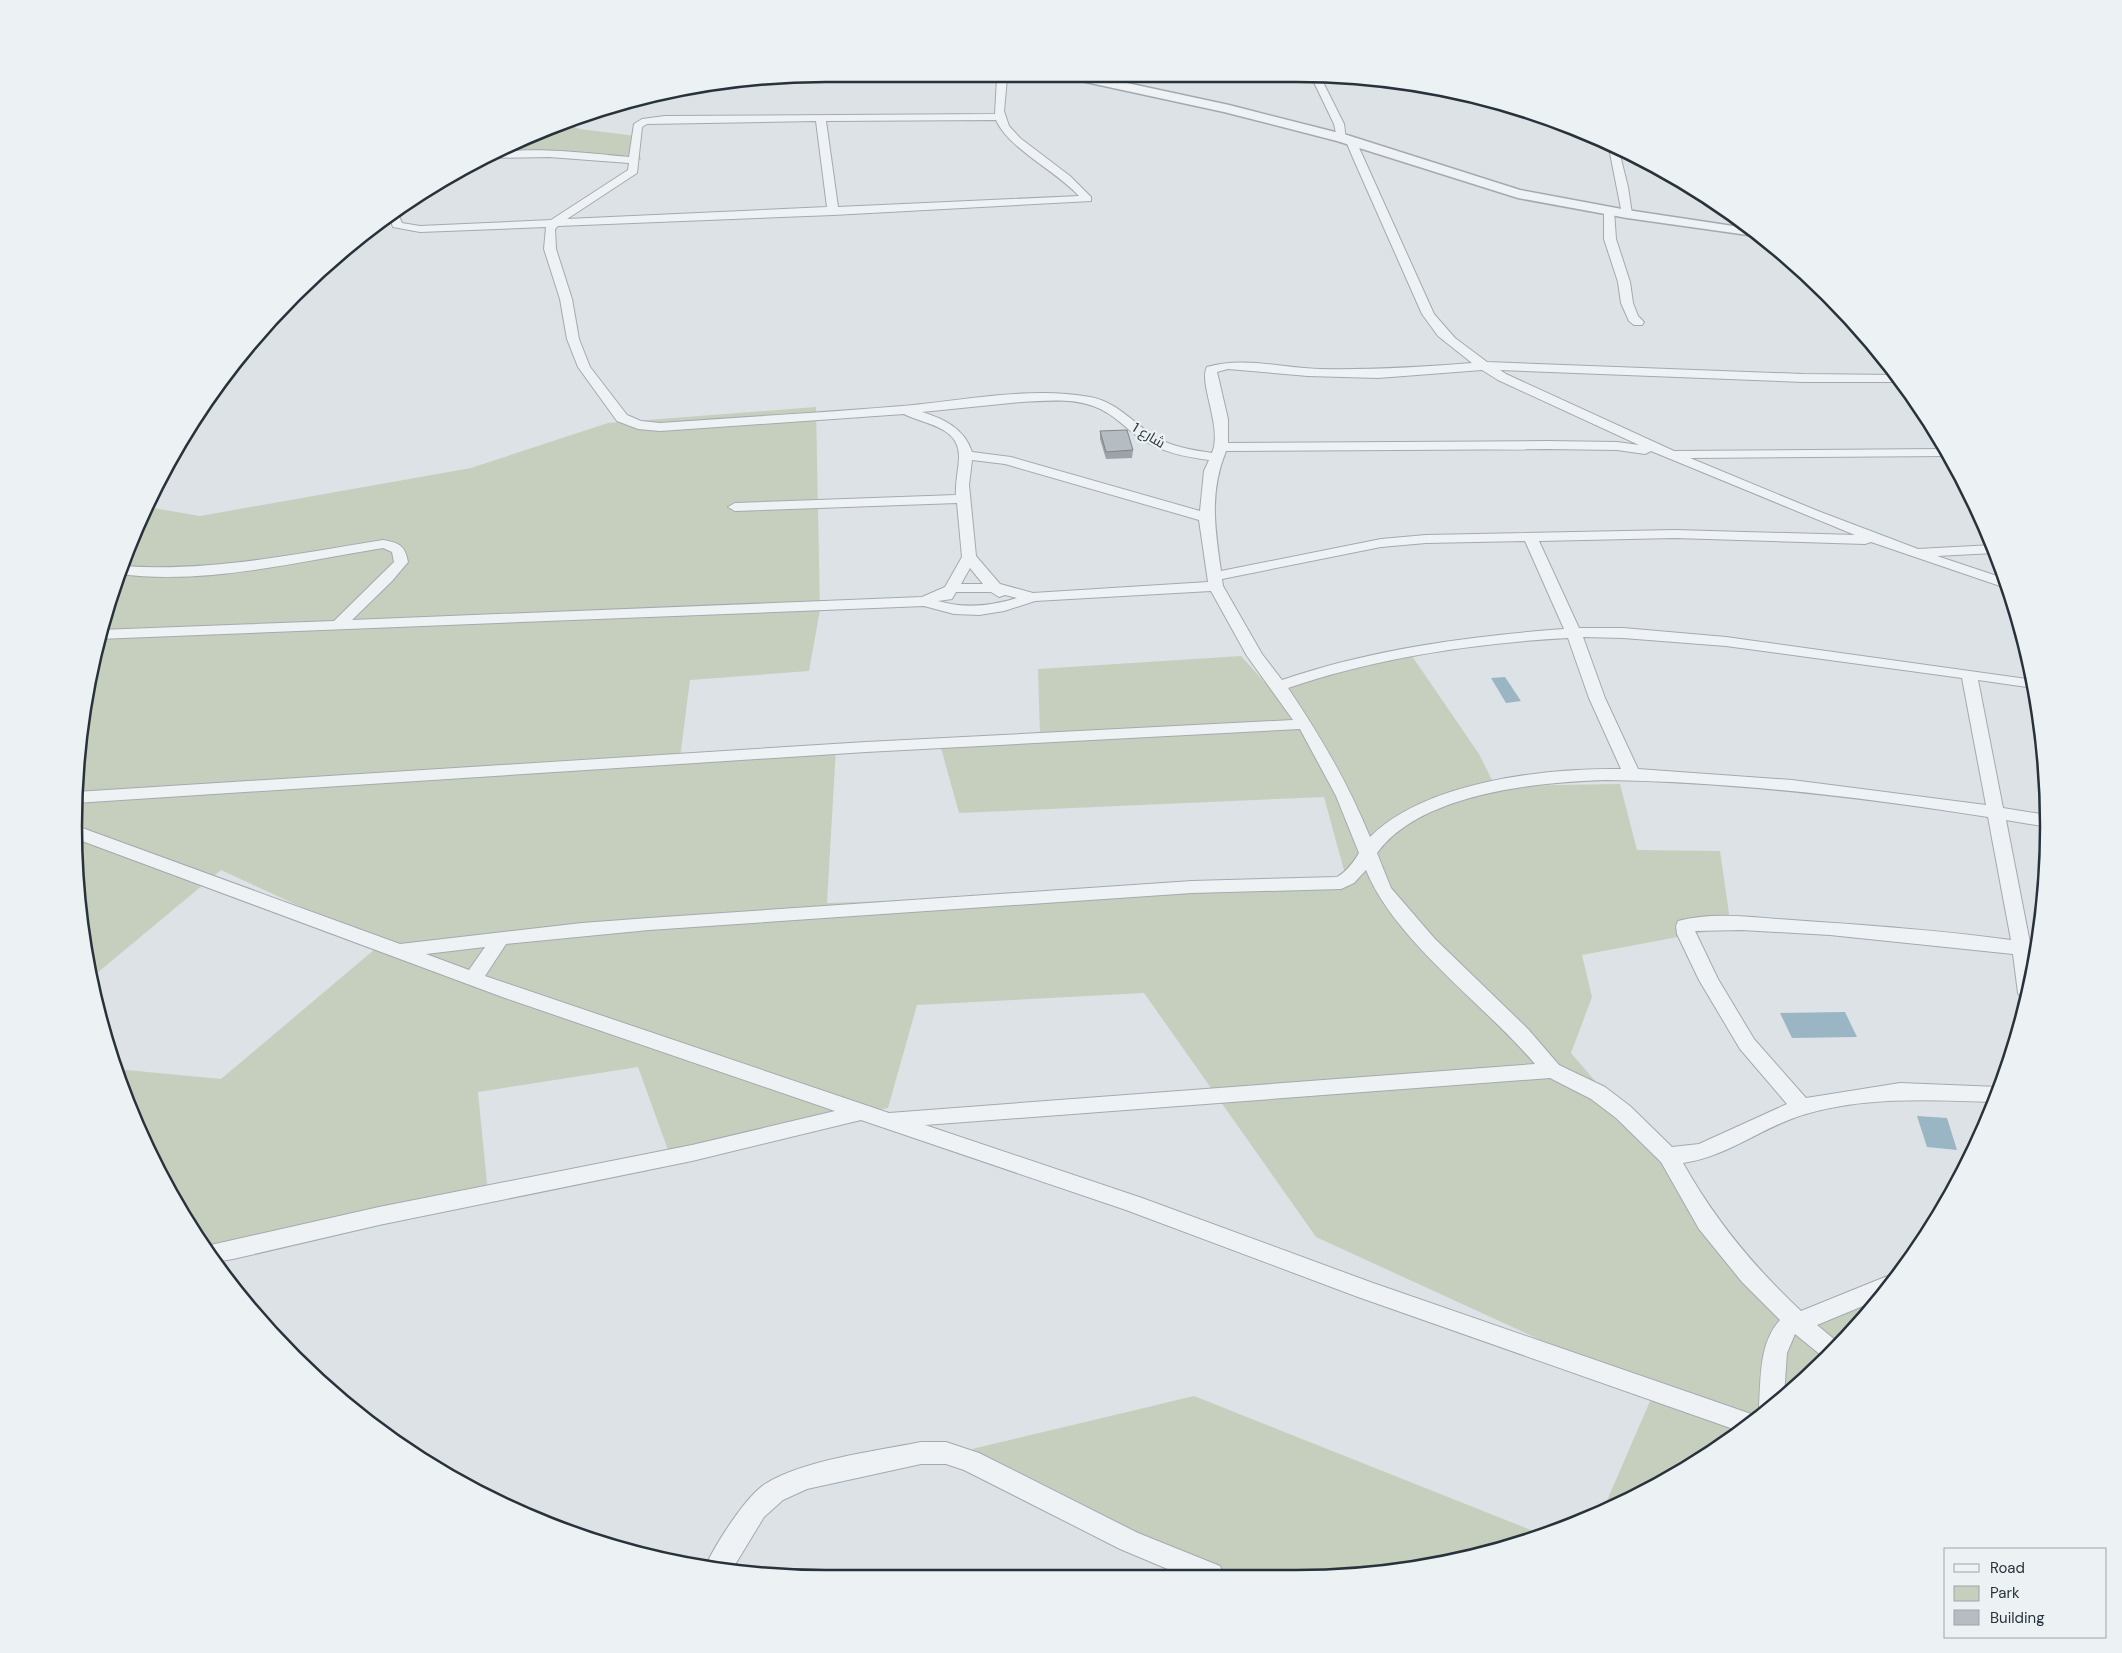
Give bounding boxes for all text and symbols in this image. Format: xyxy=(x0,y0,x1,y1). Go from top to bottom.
street label: شارع 1 xyxy=(1129,418,1169,452)
legend xyxy=(1944,1548,2107,1638)
text: Road xyxy=(1990,1558,2025,1578)
text: Park xyxy=(1990,1583,2020,1603)
text: Building xyxy=(1990,1608,2045,1628)

